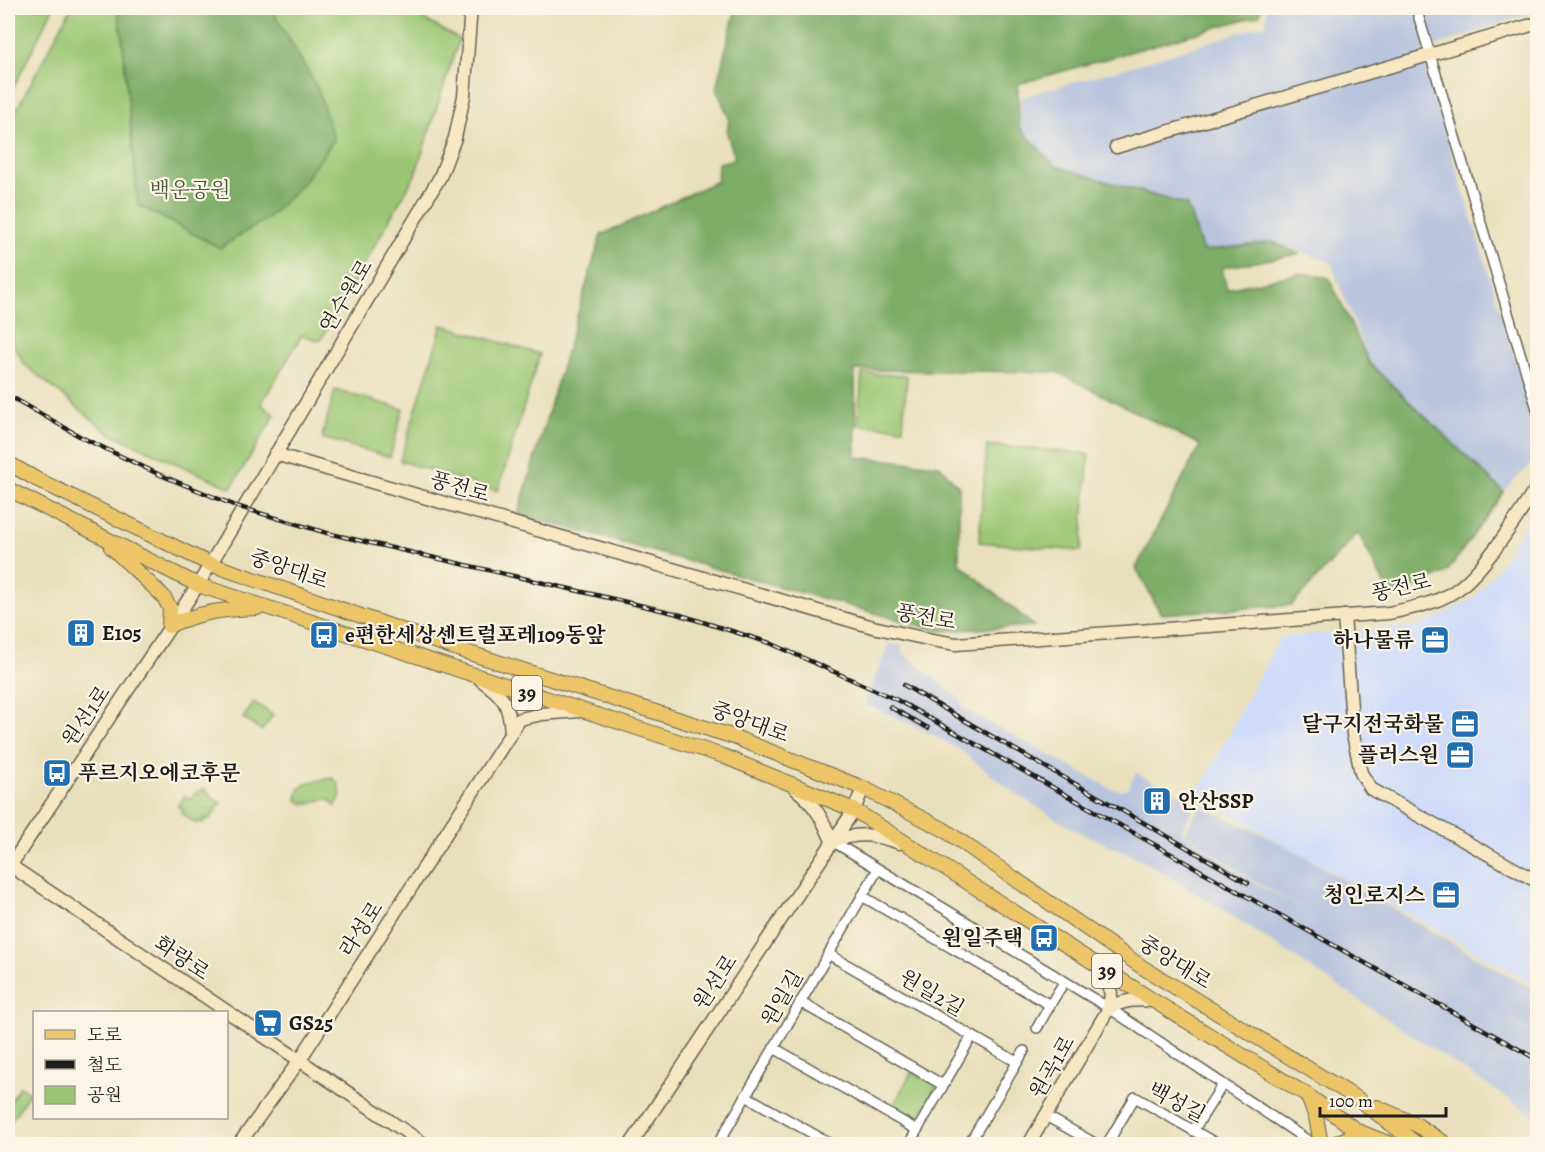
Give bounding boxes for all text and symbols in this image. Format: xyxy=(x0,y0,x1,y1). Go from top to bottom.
park label: 백운공원 xyxy=(149,176,231,204)
street label: 연수원로 xyxy=(313,254,379,338)
street label: 풍전로 xyxy=(427,465,493,509)
street label: 중앙대로 xyxy=(246,543,332,595)
street label: 풍전로 xyxy=(1368,567,1434,607)
street label: 풍전로 xyxy=(894,598,958,636)
building icon: E105 xyxy=(65,617,97,649)
place label: E105 xyxy=(102,619,142,647)
bus stop icon: e편한세상센트럴포레109동앞 xyxy=(308,619,340,651)
place label: e편한세상센트럴포레109동앞 xyxy=(345,621,606,649)
office icon: 하나물류 xyxy=(1419,624,1451,656)
place label: 하나물류 xyxy=(1333,626,1414,654)
road number: 39 xyxy=(512,676,542,710)
street label: 원선1로 xyxy=(55,680,117,752)
street label: 중앙대로 xyxy=(707,695,793,749)
office icon: 달구지전국화물 xyxy=(1449,708,1481,740)
place label: 달구지전국화물 xyxy=(1302,710,1444,738)
office icon: 플러스원 xyxy=(1444,739,1476,771)
place label: 플러스원 xyxy=(1358,741,1439,769)
bus stop icon: 푸르지오에코후문 xyxy=(41,757,73,789)
place label: 푸르지오에코후문 xyxy=(78,759,240,787)
building icon: 안산SSP xyxy=(1141,785,1173,817)
place label: 안산SSP xyxy=(1178,787,1253,815)
office icon: 청인로지스 xyxy=(1430,879,1462,911)
place label: 청인로지스 xyxy=(1324,881,1425,909)
street label: 라성로 xyxy=(333,896,389,962)
bus stop icon: 원일주택 xyxy=(1028,922,1060,954)
place label: 원일주택 xyxy=(942,924,1023,952)
street label: 화랑로 xyxy=(149,929,215,987)
street label: 중앙대로 xyxy=(1133,929,1217,995)
street label: 원선로 xyxy=(686,949,744,1015)
road number: 39 xyxy=(1092,954,1122,988)
street label: 원일2길 xyxy=(894,963,970,1023)
street label: 원일길 xyxy=(755,965,809,1031)
supermarket icon: GS25 xyxy=(252,1007,284,1039)
place label: GS25 xyxy=(289,1009,333,1037)
legend xyxy=(33,1011,228,1119)
text: 도로 xyxy=(87,1023,122,1047)
street label: 원곡1로 xyxy=(1023,1031,1081,1103)
text: 철도 xyxy=(87,1053,122,1077)
street label: 백성길 xyxy=(1144,1075,1210,1129)
scale bar xyxy=(1320,1080,1446,1118)
text: 공원 xyxy=(87,1083,122,1107)
text: 100 m xyxy=(1329,1089,1373,1113)

